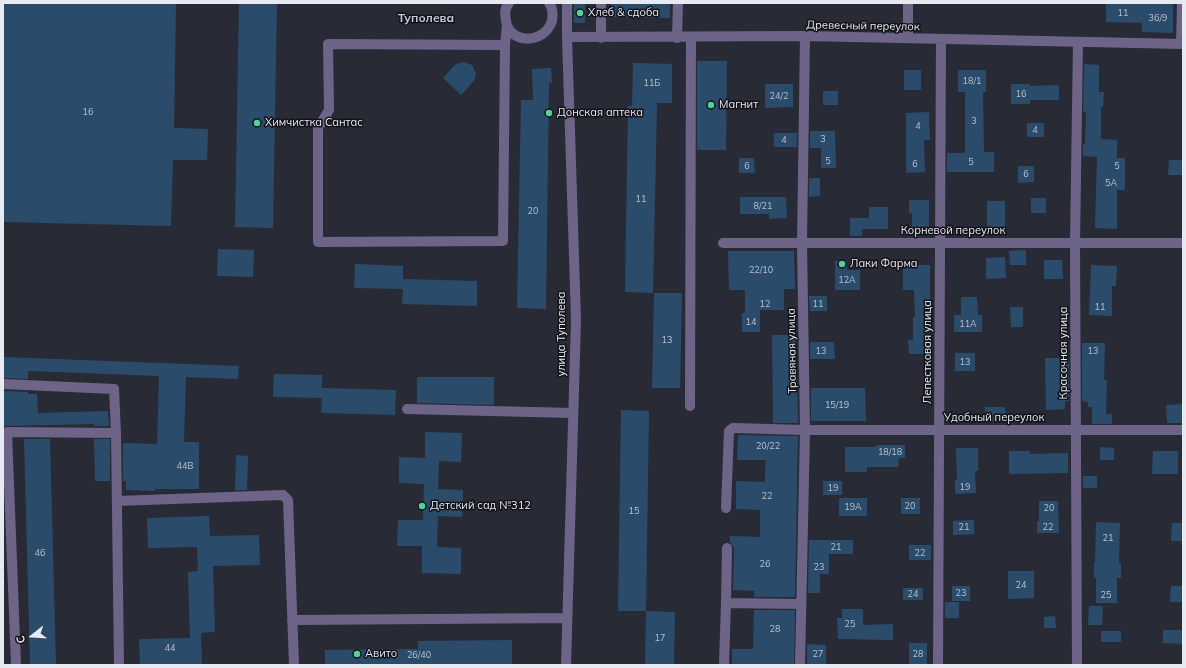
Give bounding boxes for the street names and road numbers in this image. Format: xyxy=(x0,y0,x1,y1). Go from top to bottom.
street label: Древесный переулок xyxy=(806,18,920,34)
street label: Корневой переулок xyxy=(901,224,1005,238)
street label: улица Туполева xyxy=(555,292,569,376)
street label: Лепестковая улица xyxy=(921,300,935,404)
street label: Красочная улица xyxy=(1057,306,1071,400)
street label: Травяная улица xyxy=(785,308,799,394)
street label: Удобный переулок xyxy=(944,411,1044,425)

